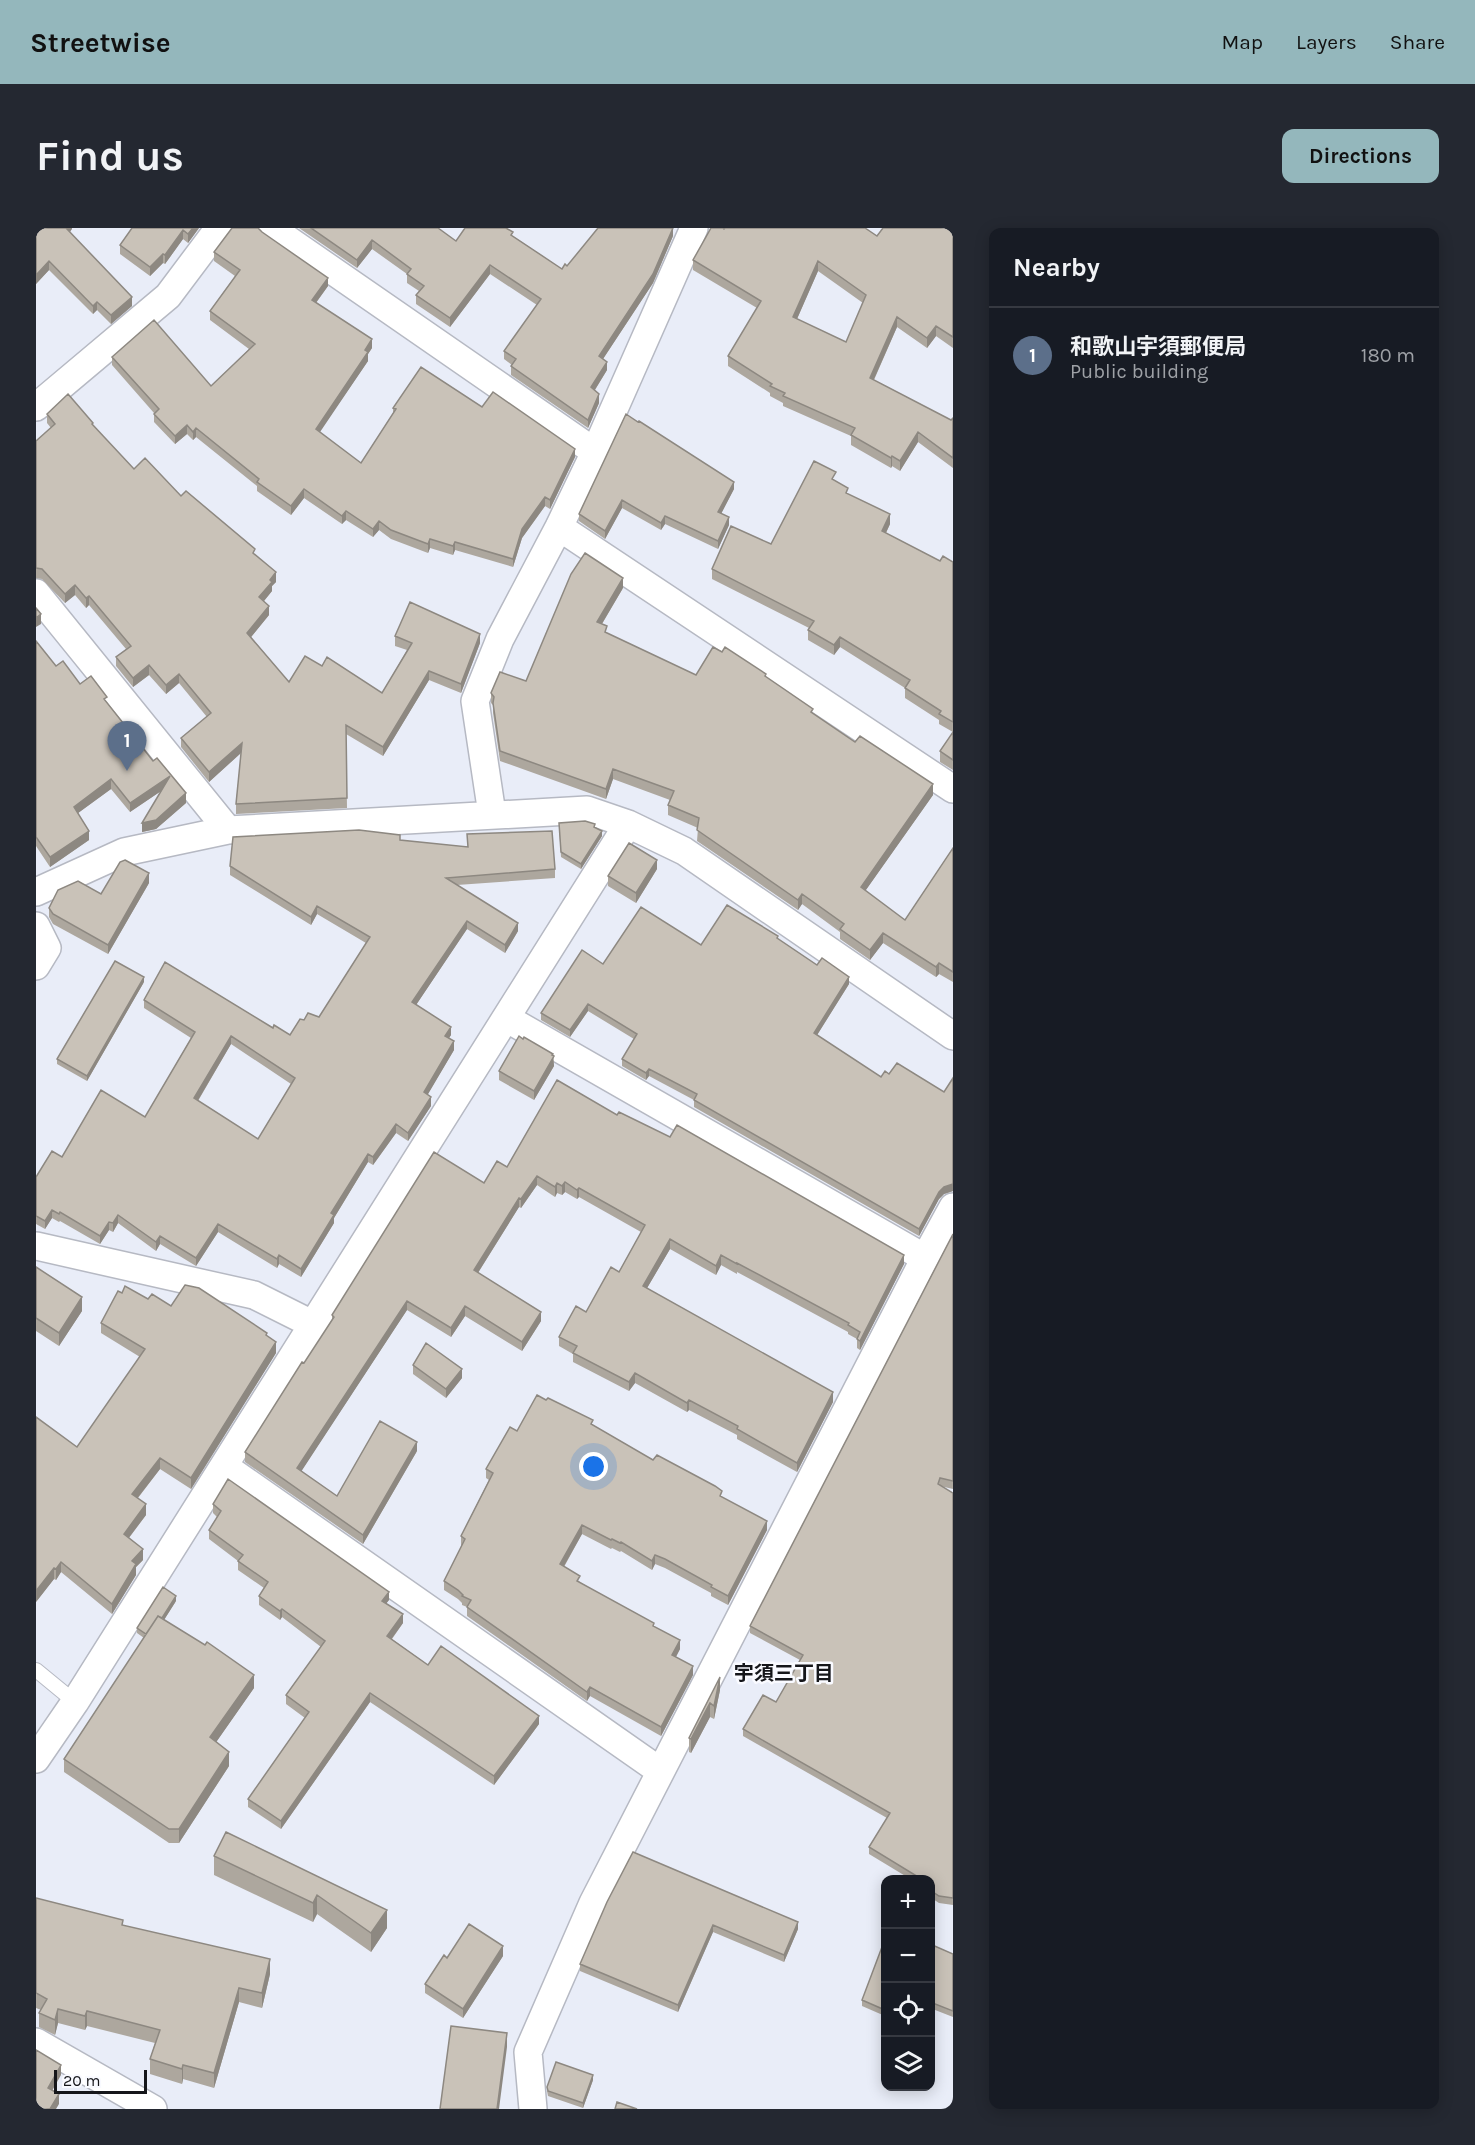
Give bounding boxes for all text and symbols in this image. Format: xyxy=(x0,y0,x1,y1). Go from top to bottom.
text: Streetwise xyxy=(30,26,171,59)
text: Map xyxy=(1221,30,1263,54)
text: Layers xyxy=(1296,30,1357,54)
text: Share xyxy=(1390,30,1445,54)
button: Directions xyxy=(1282,129,1439,183)
text: Find us xyxy=(36,131,184,181)
text: Nearby xyxy=(1013,252,1100,283)
text: 和歌山宇須郵便局 xyxy=(1070,334,1246,360)
text: 1 xyxy=(1029,344,1036,367)
text: 180 m xyxy=(1361,344,1415,367)
text: Public building xyxy=(1070,360,1208,383)
pin: 1 xyxy=(108,722,146,771)
your location xyxy=(579,1452,608,1481)
district label: 宇須三丁目 xyxy=(734,1662,834,1685)
map controls xyxy=(881,1875,935,2091)
button: + xyxy=(881,1875,935,1929)
button: − xyxy=(881,1929,935,1983)
button: locate xyxy=(881,1983,935,2037)
button: layers xyxy=(881,2037,935,2091)
scale bar xyxy=(54,2067,147,2094)
text: 20 m xyxy=(63,2071,101,2090)

